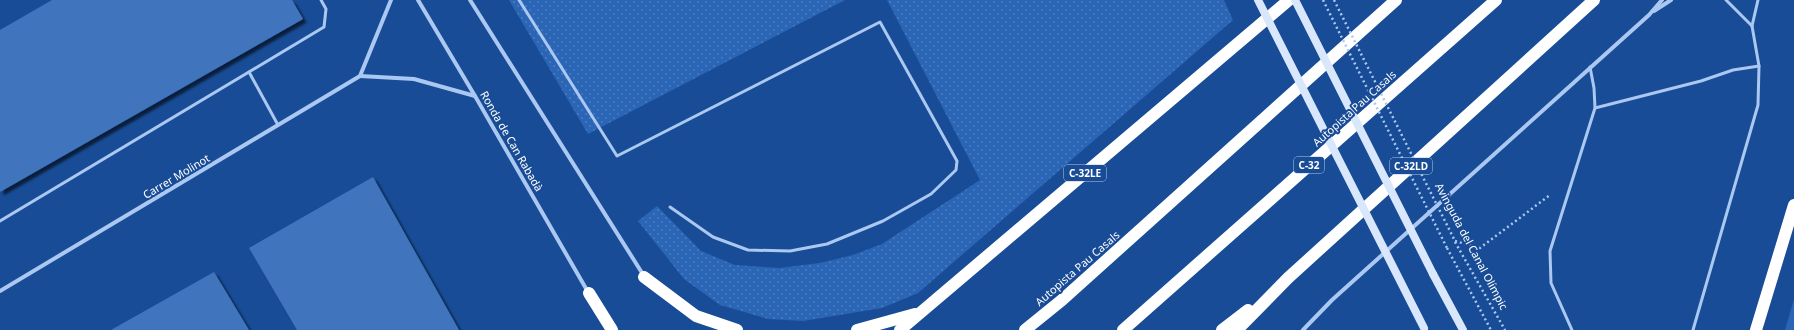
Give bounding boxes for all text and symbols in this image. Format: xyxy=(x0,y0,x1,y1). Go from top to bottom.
street label: Autopista Pau Casals xyxy=(1309,66,1399,150)
street label: Ronda de Can Rabadà xyxy=(477,88,547,194)
street label: Carrer Molinot xyxy=(140,150,212,202)
road number: C-32 xyxy=(1294,157,1324,173)
road number: C-32LD xyxy=(1390,158,1432,174)
road number: C-32LE xyxy=(1064,165,1106,181)
street label: Avinguda del Canal Olímpic xyxy=(1432,180,1512,312)
street label: Autopista Pau Casals xyxy=(1032,227,1122,309)

